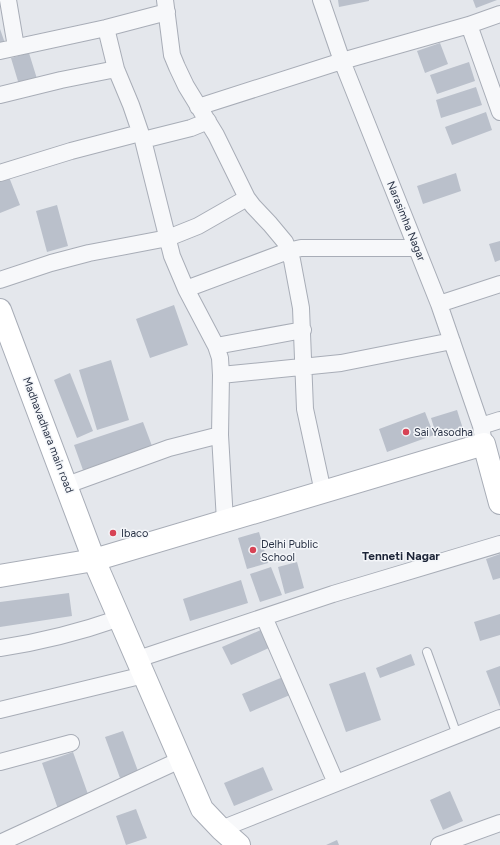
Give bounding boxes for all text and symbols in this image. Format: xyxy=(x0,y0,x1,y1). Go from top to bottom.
street label: Narasimha Nagar xyxy=(384,179,428,263)
street label: Madhavadhara main road xyxy=(20,375,76,495)
place label: Sai Yasodha xyxy=(414,426,473,439)
marker: Sai Yasodha xyxy=(401,427,411,437)
place label: Ibaco xyxy=(121,527,148,540)
marker: Ibaco xyxy=(108,528,118,538)
place label: Delhi Public School xyxy=(261,538,318,564)
marker: Delhi Public School xyxy=(248,545,258,555)
district label: Tenneti Nagar xyxy=(362,549,440,563)

